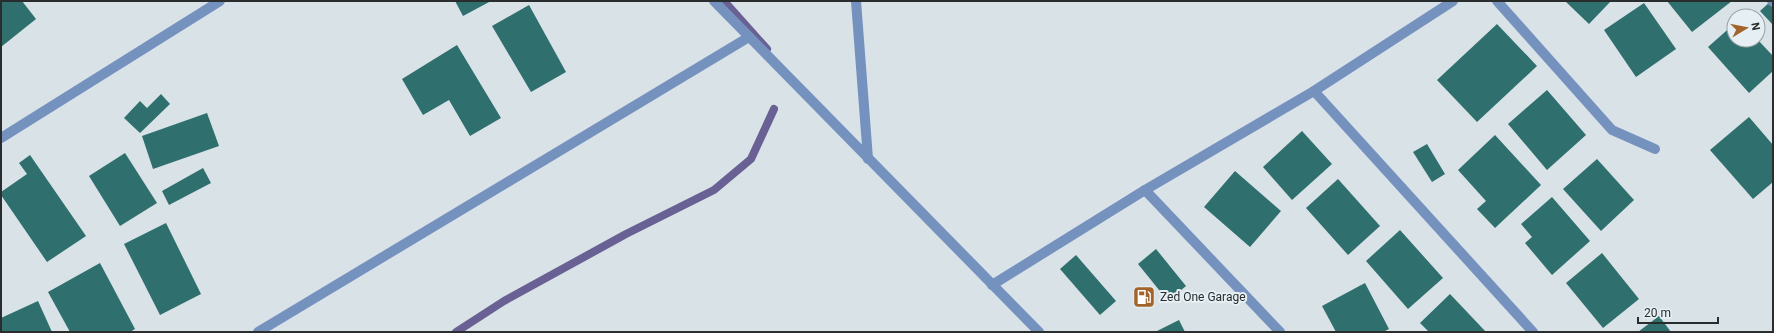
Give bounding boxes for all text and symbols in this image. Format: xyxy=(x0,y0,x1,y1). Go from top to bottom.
north arrow xyxy=(1726,8,1766,48)
text: N xyxy=(1748,21,1762,32)
fuel station icon: Zed One Garage xyxy=(1131,284,1157,310)
place label: Zed One Garage xyxy=(1160,290,1246,304)
scale bar xyxy=(1638,299,1718,325)
text: 20 m xyxy=(1644,306,1671,320)

